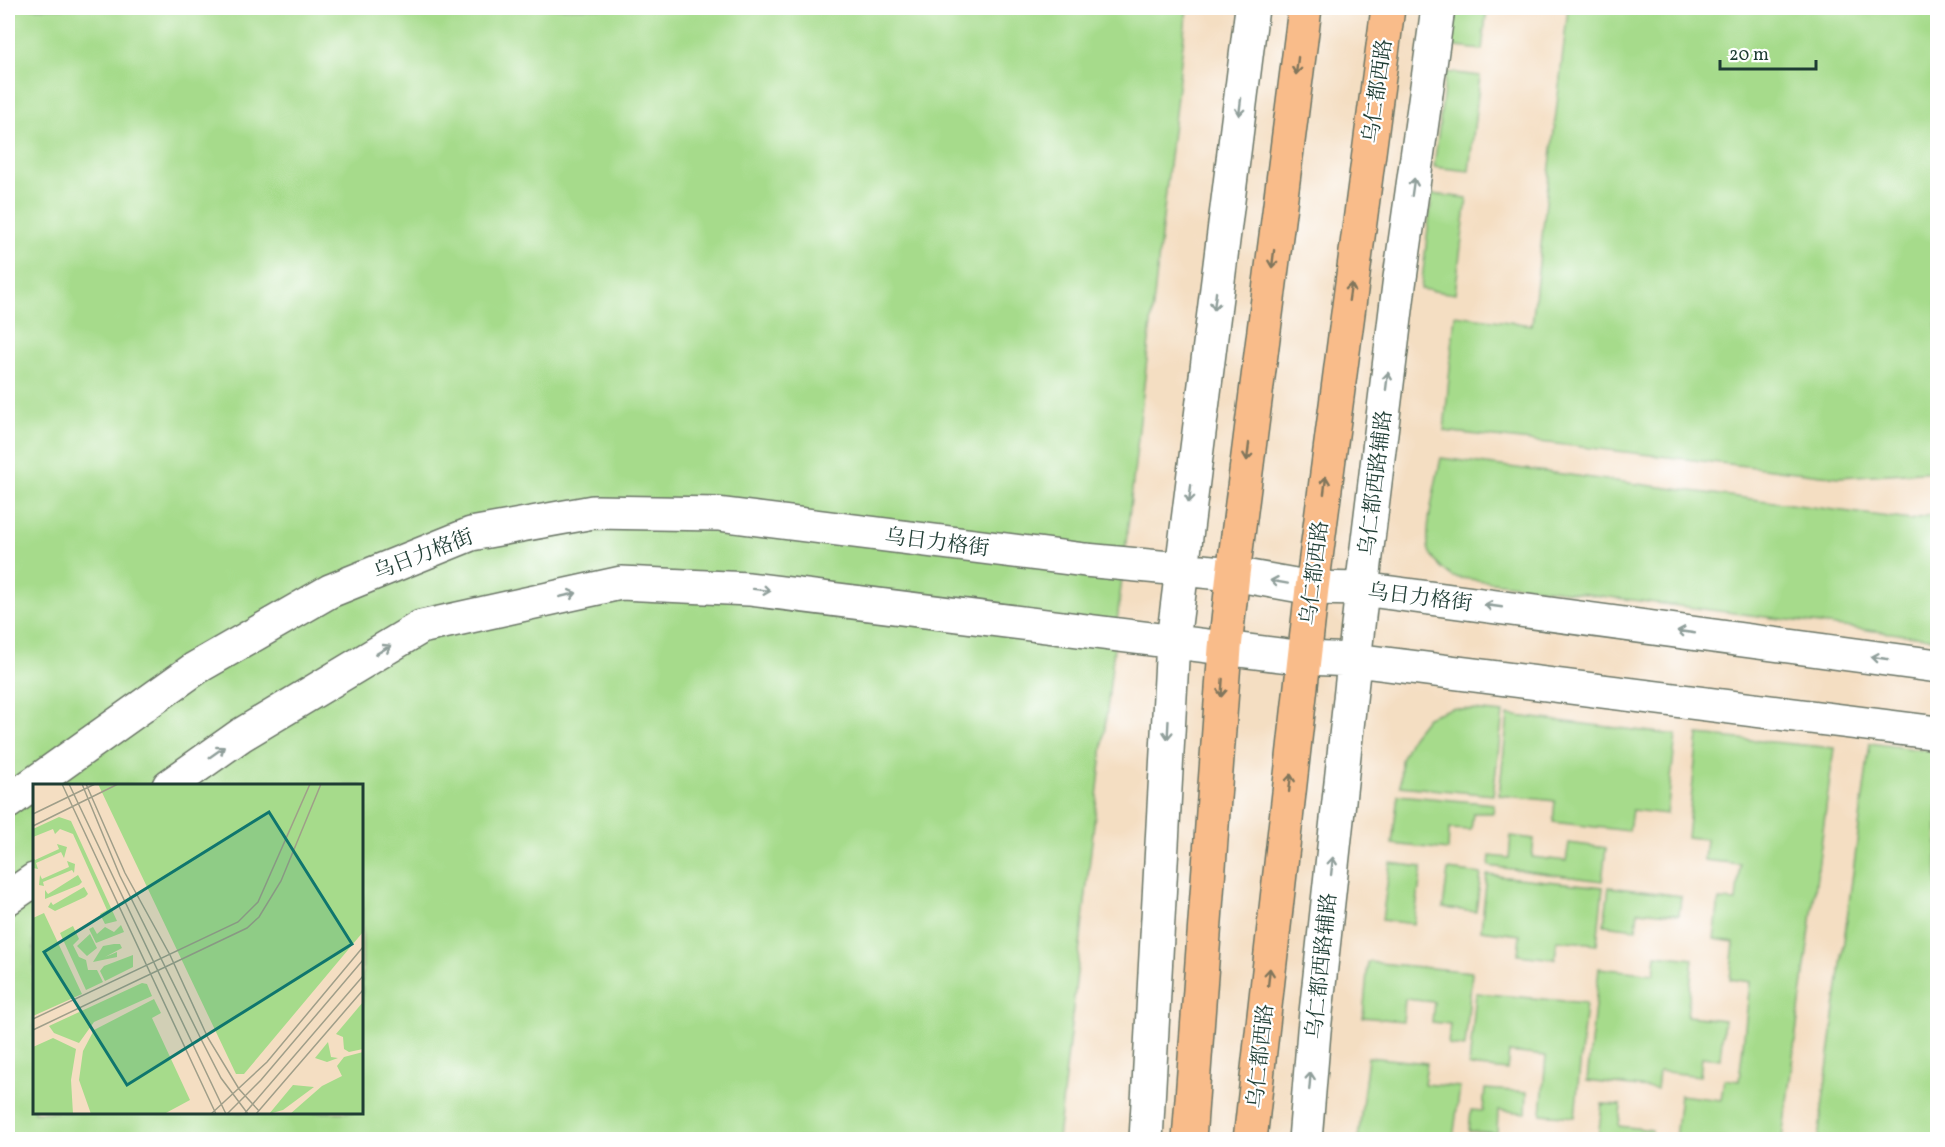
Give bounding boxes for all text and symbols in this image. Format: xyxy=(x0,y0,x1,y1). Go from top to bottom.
scale bar xyxy=(1720,33,1816,71)
street label: 乌仁都西路 xyxy=(1357,37,1400,145)
text: 20 m xyxy=(1729,43,1769,68)
one-way arrow xyxy=(1292,55,1303,75)
one-way arrow xyxy=(1234,97,1245,117)
one-way arrow xyxy=(1407,178,1418,198)
one-way arrow xyxy=(1267,249,1278,268)
one-way arrow xyxy=(1345,283,1356,302)
one-way arrow xyxy=(1209,290,1220,310)
one-way arrow xyxy=(1382,371,1393,391)
street label: 乌仁都西路辅路 xyxy=(1353,408,1400,558)
one-way arrow xyxy=(1242,442,1253,462)
one-way arrow xyxy=(1319,476,1330,496)
one-way arrow xyxy=(1185,484,1196,503)
street label: 乌仁都西路 xyxy=(1295,519,1336,627)
street label: 乌日力格街 xyxy=(369,523,478,588)
street label: 乌日力格街 xyxy=(883,523,991,564)
one-way arrow xyxy=(1269,576,1289,587)
street label: 乌日力格街 xyxy=(1366,578,1474,619)
one-way arrow xyxy=(751,585,771,596)
one-way arrow xyxy=(559,588,578,600)
one-way arrow xyxy=(1484,601,1503,612)
one-way arrow xyxy=(1677,626,1697,637)
one-way arrow xyxy=(374,644,391,656)
one-way arrow xyxy=(1870,652,1890,663)
one-way arrow xyxy=(1217,677,1228,697)
one-way arrow xyxy=(1162,719,1173,739)
one-way arrow xyxy=(208,746,225,758)
one-way arrow xyxy=(1285,774,1296,794)
inset map xyxy=(33,784,363,1114)
one-way arrow xyxy=(1327,857,1338,877)
street label: 乌仁都西路辅路 xyxy=(1300,892,1345,1041)
one-way arrow xyxy=(1263,968,1274,987)
street label: 乌仁都西路 xyxy=(1242,1002,1281,1110)
one-way arrow xyxy=(1305,1072,1316,1092)

